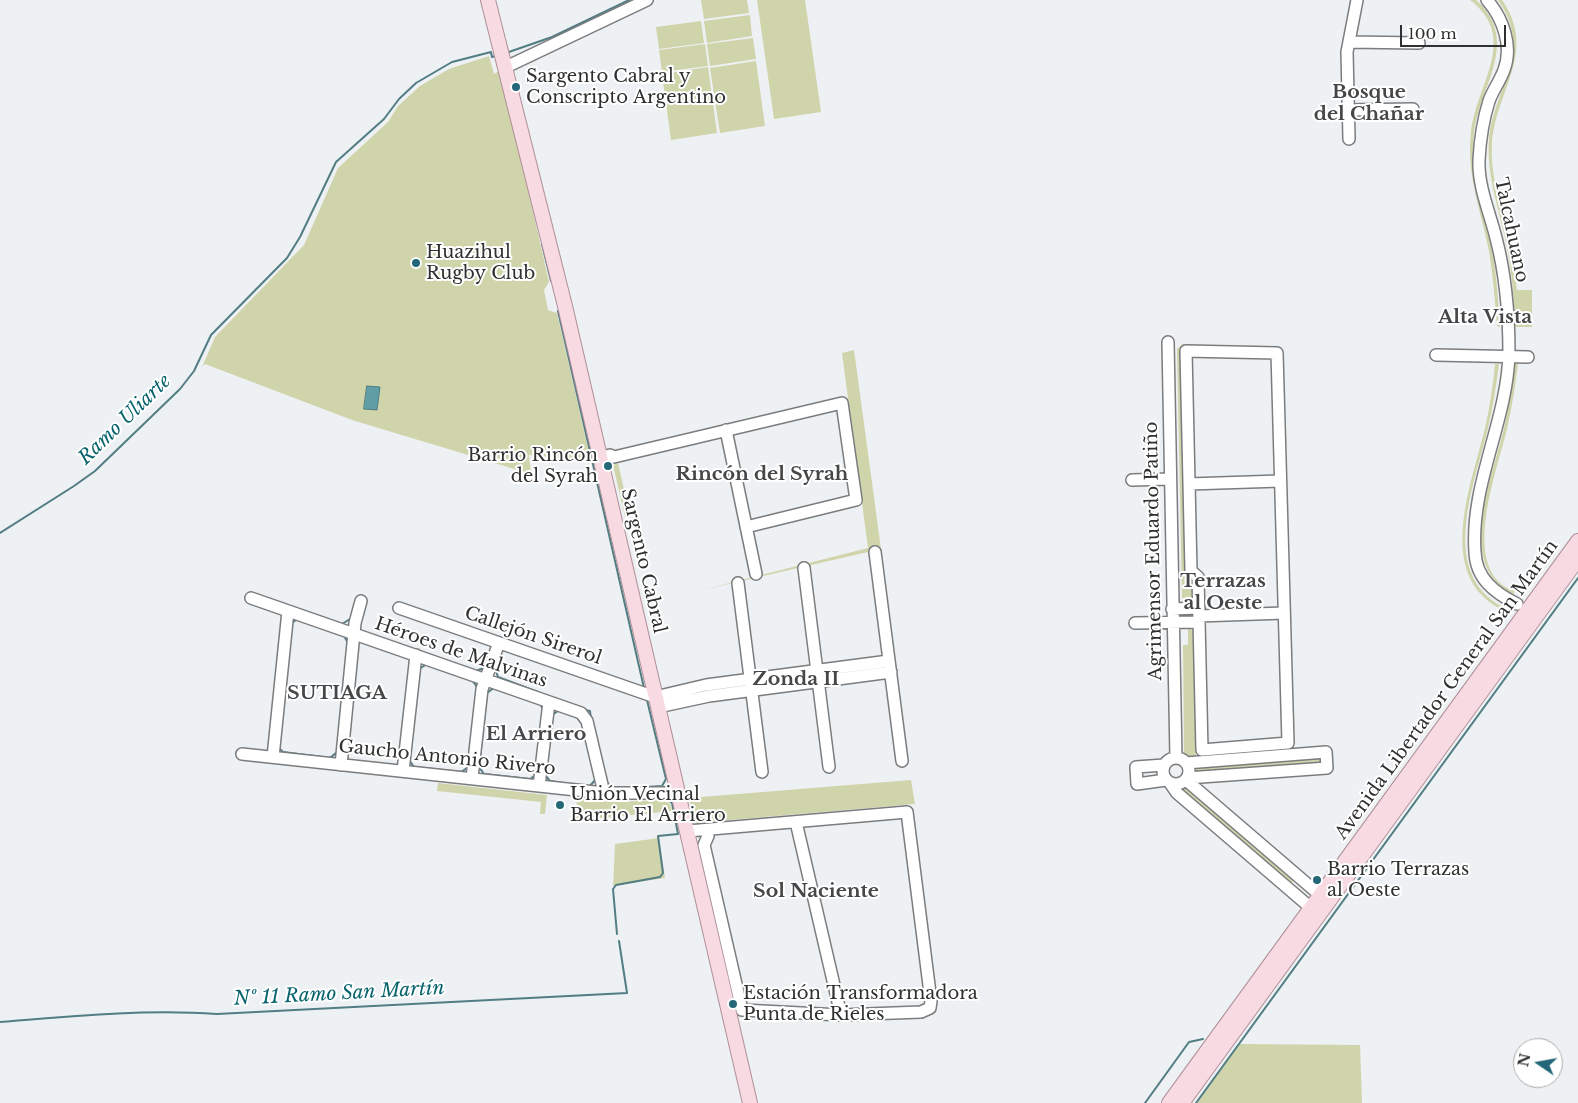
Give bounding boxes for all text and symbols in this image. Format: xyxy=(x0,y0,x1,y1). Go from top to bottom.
scale bar xyxy=(1403,15,1509,47)
text: 100 m xyxy=(1408,24,1457,43)
place label: Sargento Cabral y Conscripto Argentino xyxy=(526,66,726,108)
marker: Sargento Cabral y Conscripto Argentino xyxy=(510,81,522,93)
district label: Bosque del Chañar xyxy=(1314,82,1424,126)
street label: Talcahuano xyxy=(1489,176,1533,284)
place label: Huazihul Rugby Club xyxy=(426,242,535,284)
marker: Huazihul Rugby Club xyxy=(410,257,422,269)
district label: Alta Vista xyxy=(1438,307,1532,329)
water label: Ramo Uliarte xyxy=(74,370,176,470)
street label: Agrimensor Eduardo Patiño xyxy=(1141,421,1167,681)
place label: Barrio Rincón del Syrah xyxy=(467,445,598,488)
marker: Barrio Rincón del Syrah xyxy=(602,460,614,472)
district label: Rincón del Syrah xyxy=(676,464,848,486)
street label: Sargento Cabral xyxy=(616,487,670,635)
street label: Avenida Libertador General San Martín xyxy=(1331,536,1563,844)
district label: Terrazas al Oeste xyxy=(1180,571,1266,615)
street label: Callejón Sirerol xyxy=(462,602,604,670)
street label: Héroes de Malvinas xyxy=(372,613,550,693)
district label: Zonda II xyxy=(753,669,839,691)
district label: SUTIAGA xyxy=(287,683,387,705)
district label: El Arriero xyxy=(486,724,586,746)
street label: Gaucho Antonio Rivero xyxy=(337,736,557,780)
place label: Unión Vecinal Barrio El Arriero xyxy=(570,784,726,826)
marker: Unión Vecinal Barrio El Arriero xyxy=(554,799,566,811)
place label: Barrio Terrazas al Oeste xyxy=(1327,859,1469,902)
marker: Barrio Terrazas al Oeste xyxy=(1311,874,1323,886)
district label: Sol Naciente xyxy=(753,881,879,903)
water label: Nº 11 Ramo San Martín xyxy=(233,977,445,1011)
place label: Estación Transformadora Punta de Rieles xyxy=(743,983,978,1026)
marker: Estación Transformadora Punta de Rieles xyxy=(727,998,739,1010)
north arrow xyxy=(1513,1038,1563,1088)
text: N xyxy=(1514,1052,1534,1068)

